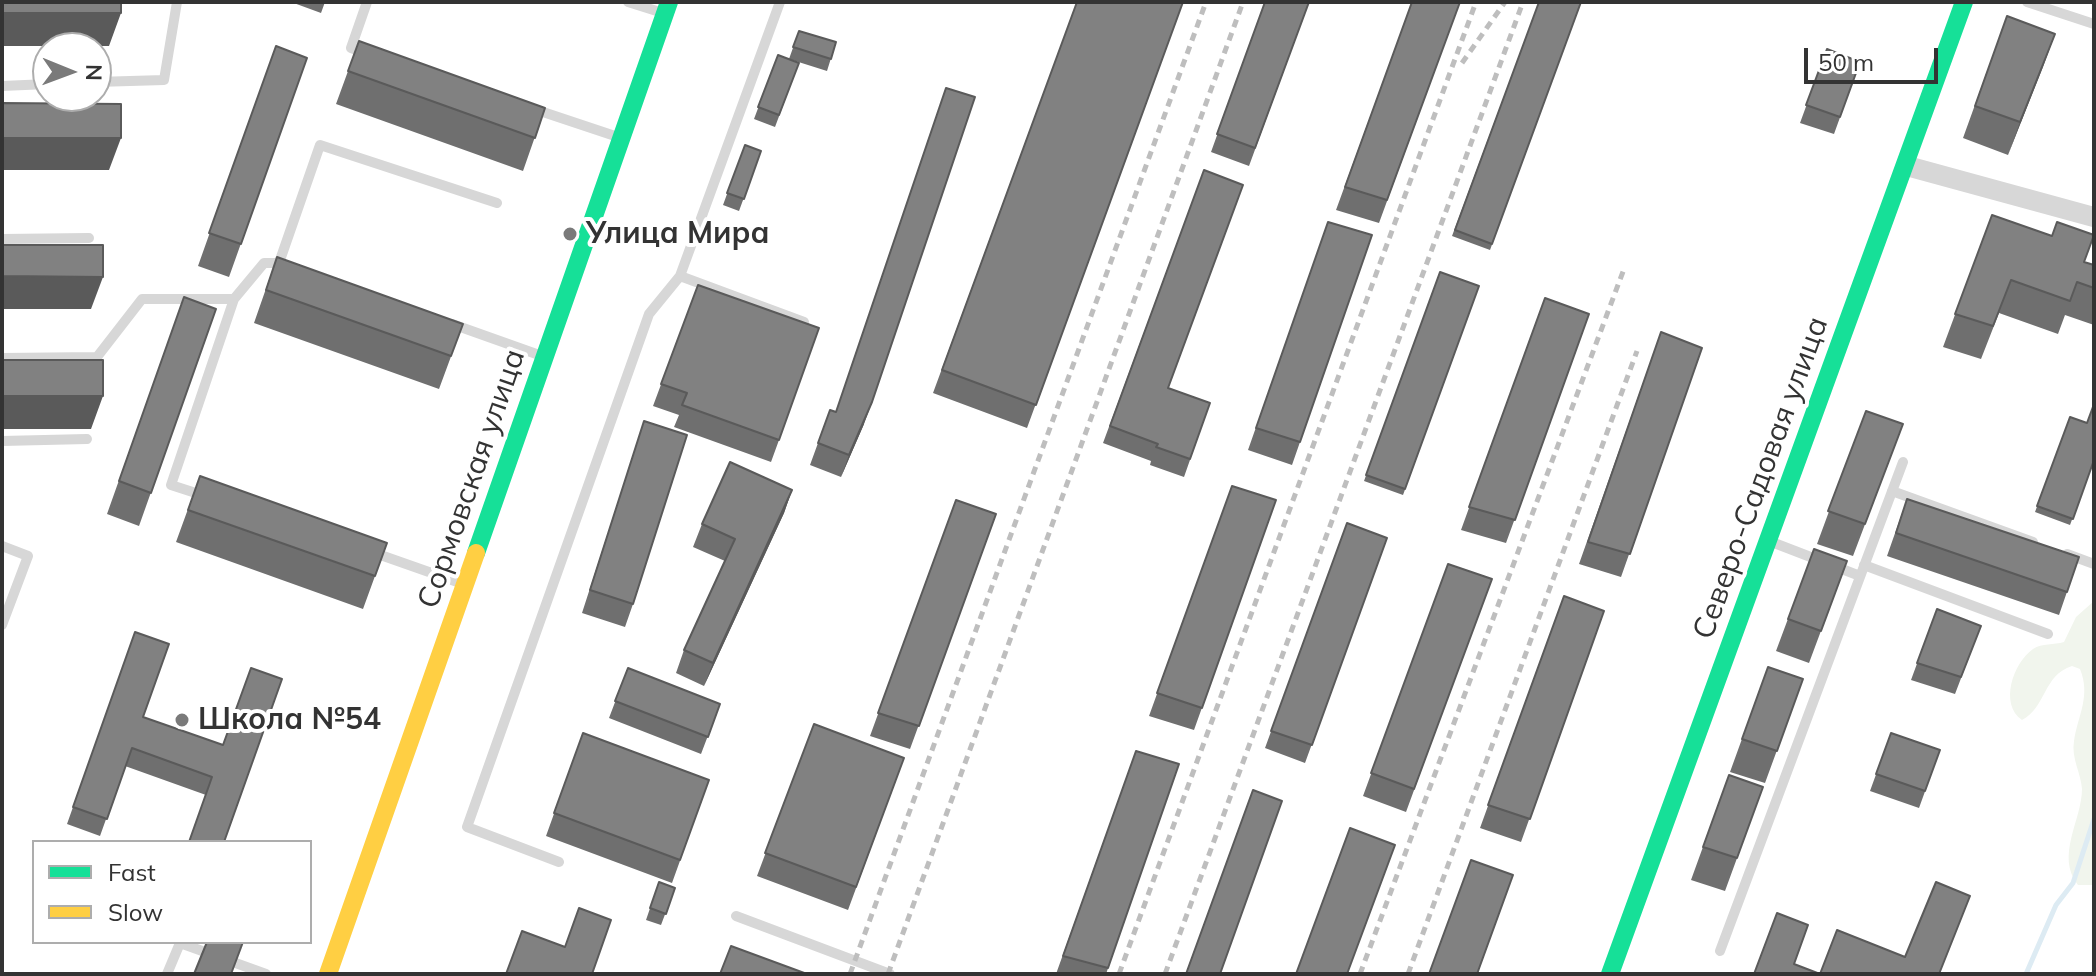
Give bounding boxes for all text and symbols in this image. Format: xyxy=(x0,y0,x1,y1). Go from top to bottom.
north arrow xyxy=(32,32,112,112)
scale bar xyxy=(1808,32,1942,82)
text: 50 m xyxy=(1818,47,1874,77)
text: N xyxy=(80,64,108,81)
place label: Улица Мира xyxy=(586,216,770,252)
marker: Улица Мира xyxy=(561,225,579,243)
street label: Северо-Садовая улица xyxy=(1686,312,1836,644)
street label: Сормовская улица xyxy=(411,345,533,613)
place label: Школа №54 xyxy=(198,702,381,738)
marker: Школа №54 xyxy=(173,711,191,729)
legend xyxy=(32,840,312,944)
text: Fast xyxy=(108,857,156,887)
text: Slow xyxy=(108,897,163,927)

